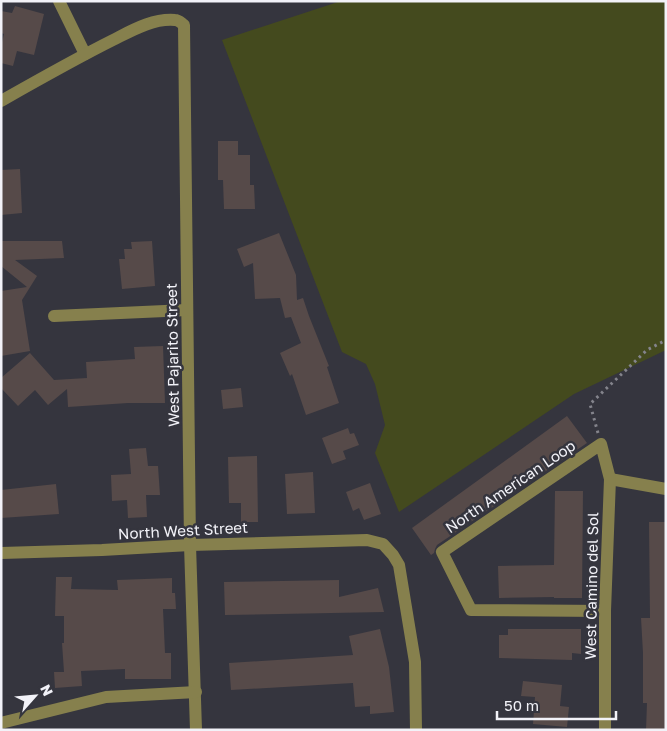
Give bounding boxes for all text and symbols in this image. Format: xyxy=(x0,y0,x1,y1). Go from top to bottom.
street label: West Pajarito Street xyxy=(162,283,182,427)
street label: North American Loop xyxy=(442,436,578,536)
street label: West Camino del Sol xyxy=(581,512,601,660)
street label: North West Street xyxy=(118,518,248,542)
north arrow xyxy=(10,671,60,721)
text: N xyxy=(37,681,57,698)
scale bar xyxy=(497,688,616,720)
text: 50 m xyxy=(504,696,539,714)

